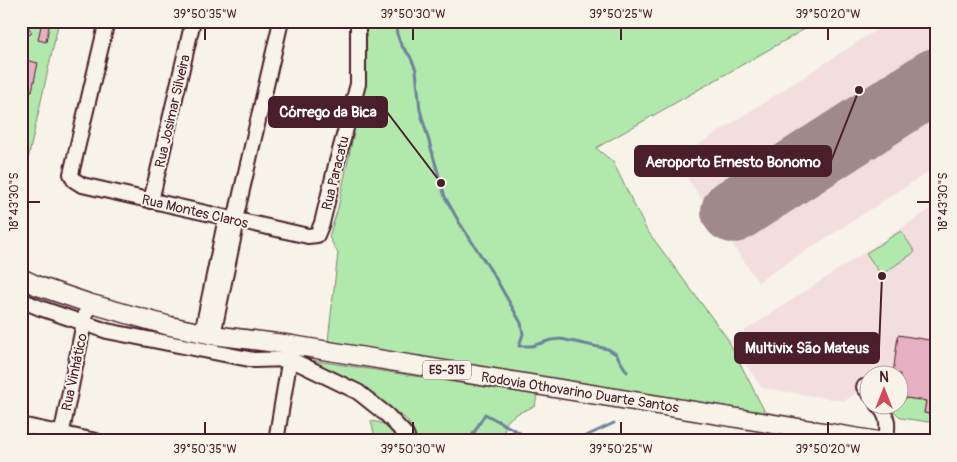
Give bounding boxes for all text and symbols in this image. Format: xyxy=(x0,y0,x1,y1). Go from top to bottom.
text: 39°50'35"W xyxy=(173,7,237,22)
text: 39°50'30"W xyxy=(380,7,446,22)
text: 39°50'25"W xyxy=(589,7,653,22)
text: 39°50'20"W xyxy=(795,7,861,22)
street label: Rua Josimar Silveira xyxy=(151,53,194,169)
callout: Córrego da Bica xyxy=(269,97,387,127)
text: Córrego da Bica xyxy=(279,103,377,122)
street label: Rua Paracatu xyxy=(318,134,353,212)
callout: Aeroporto Ernesto Bonomo xyxy=(635,146,831,176)
text: Aeroporto Ernesto Bonomo xyxy=(645,153,821,172)
text: 18°43'30"S xyxy=(7,173,22,231)
text: 18°43'30"S xyxy=(936,173,951,231)
street label: Rua Montes Claros xyxy=(140,191,250,232)
street label: Rua Vinhático xyxy=(58,331,91,413)
callout: Multivix São Mateus xyxy=(735,333,879,363)
text: Multivix São Mateus xyxy=(745,339,869,358)
road number: ES-315 xyxy=(423,360,471,380)
north arrow xyxy=(860,364,910,414)
street label: Rodovia Othovarino Duarte Santos xyxy=(480,368,681,417)
text: N xyxy=(879,369,889,386)
text: 39°50'35"W xyxy=(173,442,237,457)
text: 39°50'30"W xyxy=(380,442,446,457)
text: 39°50'25"W xyxy=(589,442,653,457)
text: 39°50'20"W xyxy=(795,442,861,457)

